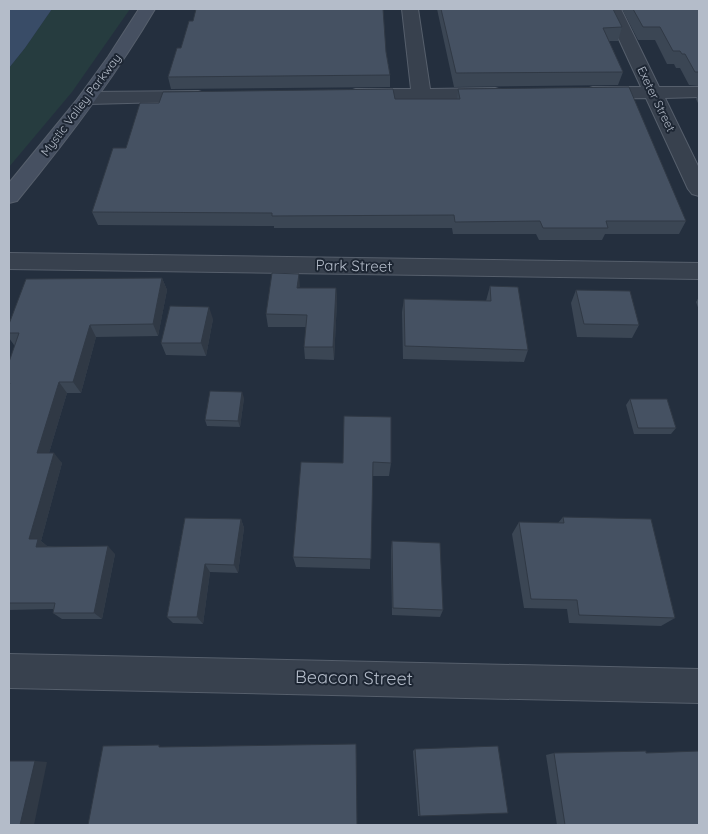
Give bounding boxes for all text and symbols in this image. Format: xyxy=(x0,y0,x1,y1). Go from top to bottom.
street label: Mystic Valley Parkway xyxy=(37,51,124,159)
street label: Exeter Street xyxy=(634,64,679,134)
street label: Park Street xyxy=(315,255,393,276)
street label: Beacon Street xyxy=(295,665,413,690)

